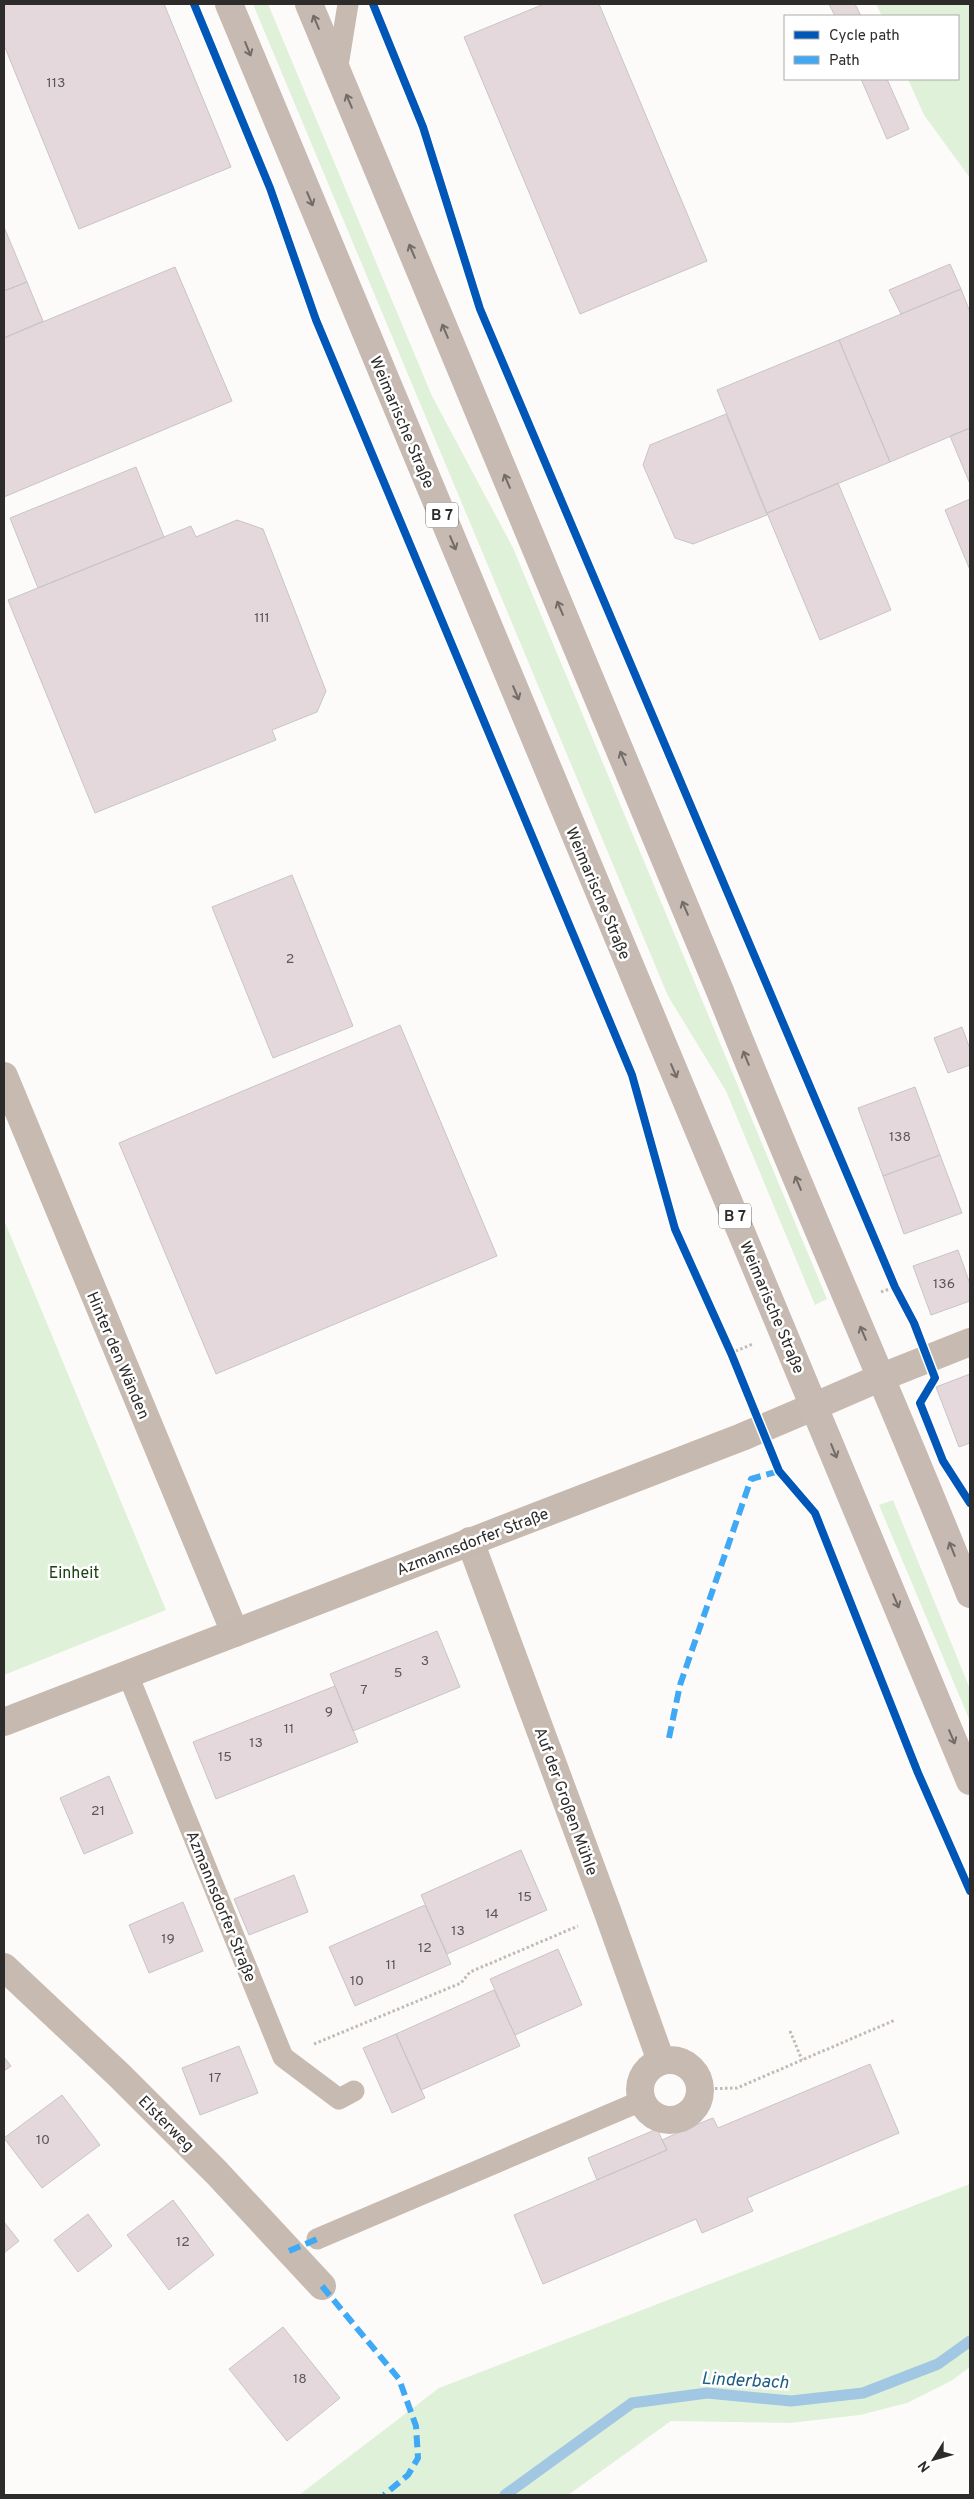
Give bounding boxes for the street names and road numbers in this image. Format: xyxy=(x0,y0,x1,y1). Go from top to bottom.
street label: Weimarische Straße xyxy=(364,354,438,492)
road number: B 7 xyxy=(426,502,458,528)
street label: Weimarische Straße xyxy=(560,825,634,963)
road number: B 7 xyxy=(719,1204,751,1228)
street label: Weimarische Straße xyxy=(734,1239,808,1377)
street label: Hinter den Wänden xyxy=(81,1289,153,1423)
street label: Azmannsdorfer Straße xyxy=(394,1505,552,1581)
street label: Auf der Großen Mühle xyxy=(529,1725,601,1879)
street label: Azmannsdorfer Straße xyxy=(181,1828,260,1985)
street label: Elsterweg xyxy=(133,2092,198,2157)

